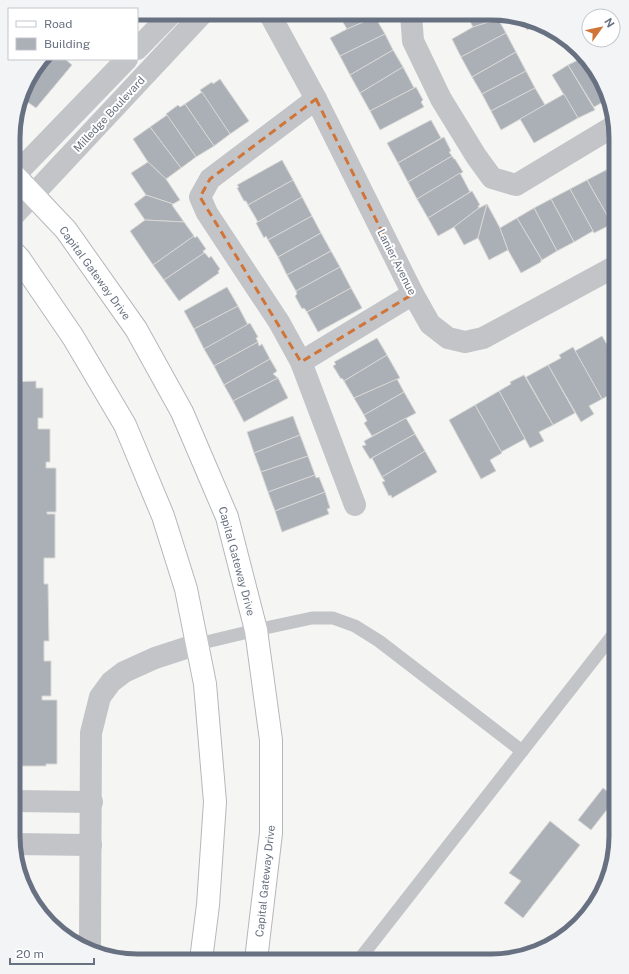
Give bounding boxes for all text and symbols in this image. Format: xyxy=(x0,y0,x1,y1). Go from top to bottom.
legend xyxy=(8,8,138,60)
north arrow xyxy=(581,8,621,48)
text: N xyxy=(602,16,617,29)
text: Road xyxy=(44,17,72,31)
text: Building xyxy=(44,37,90,51)
street label: Milledge Boulevard xyxy=(71,74,147,154)
street label: Capital Gateway Drive xyxy=(57,224,133,322)
street label: Lanier Avenue xyxy=(375,227,419,297)
street label: Capital Gateway Drive xyxy=(217,505,257,617)
street label: Capital Gateway Drive xyxy=(253,824,277,938)
scale bar xyxy=(10,940,94,966)
text: 20 m xyxy=(16,947,44,961)

